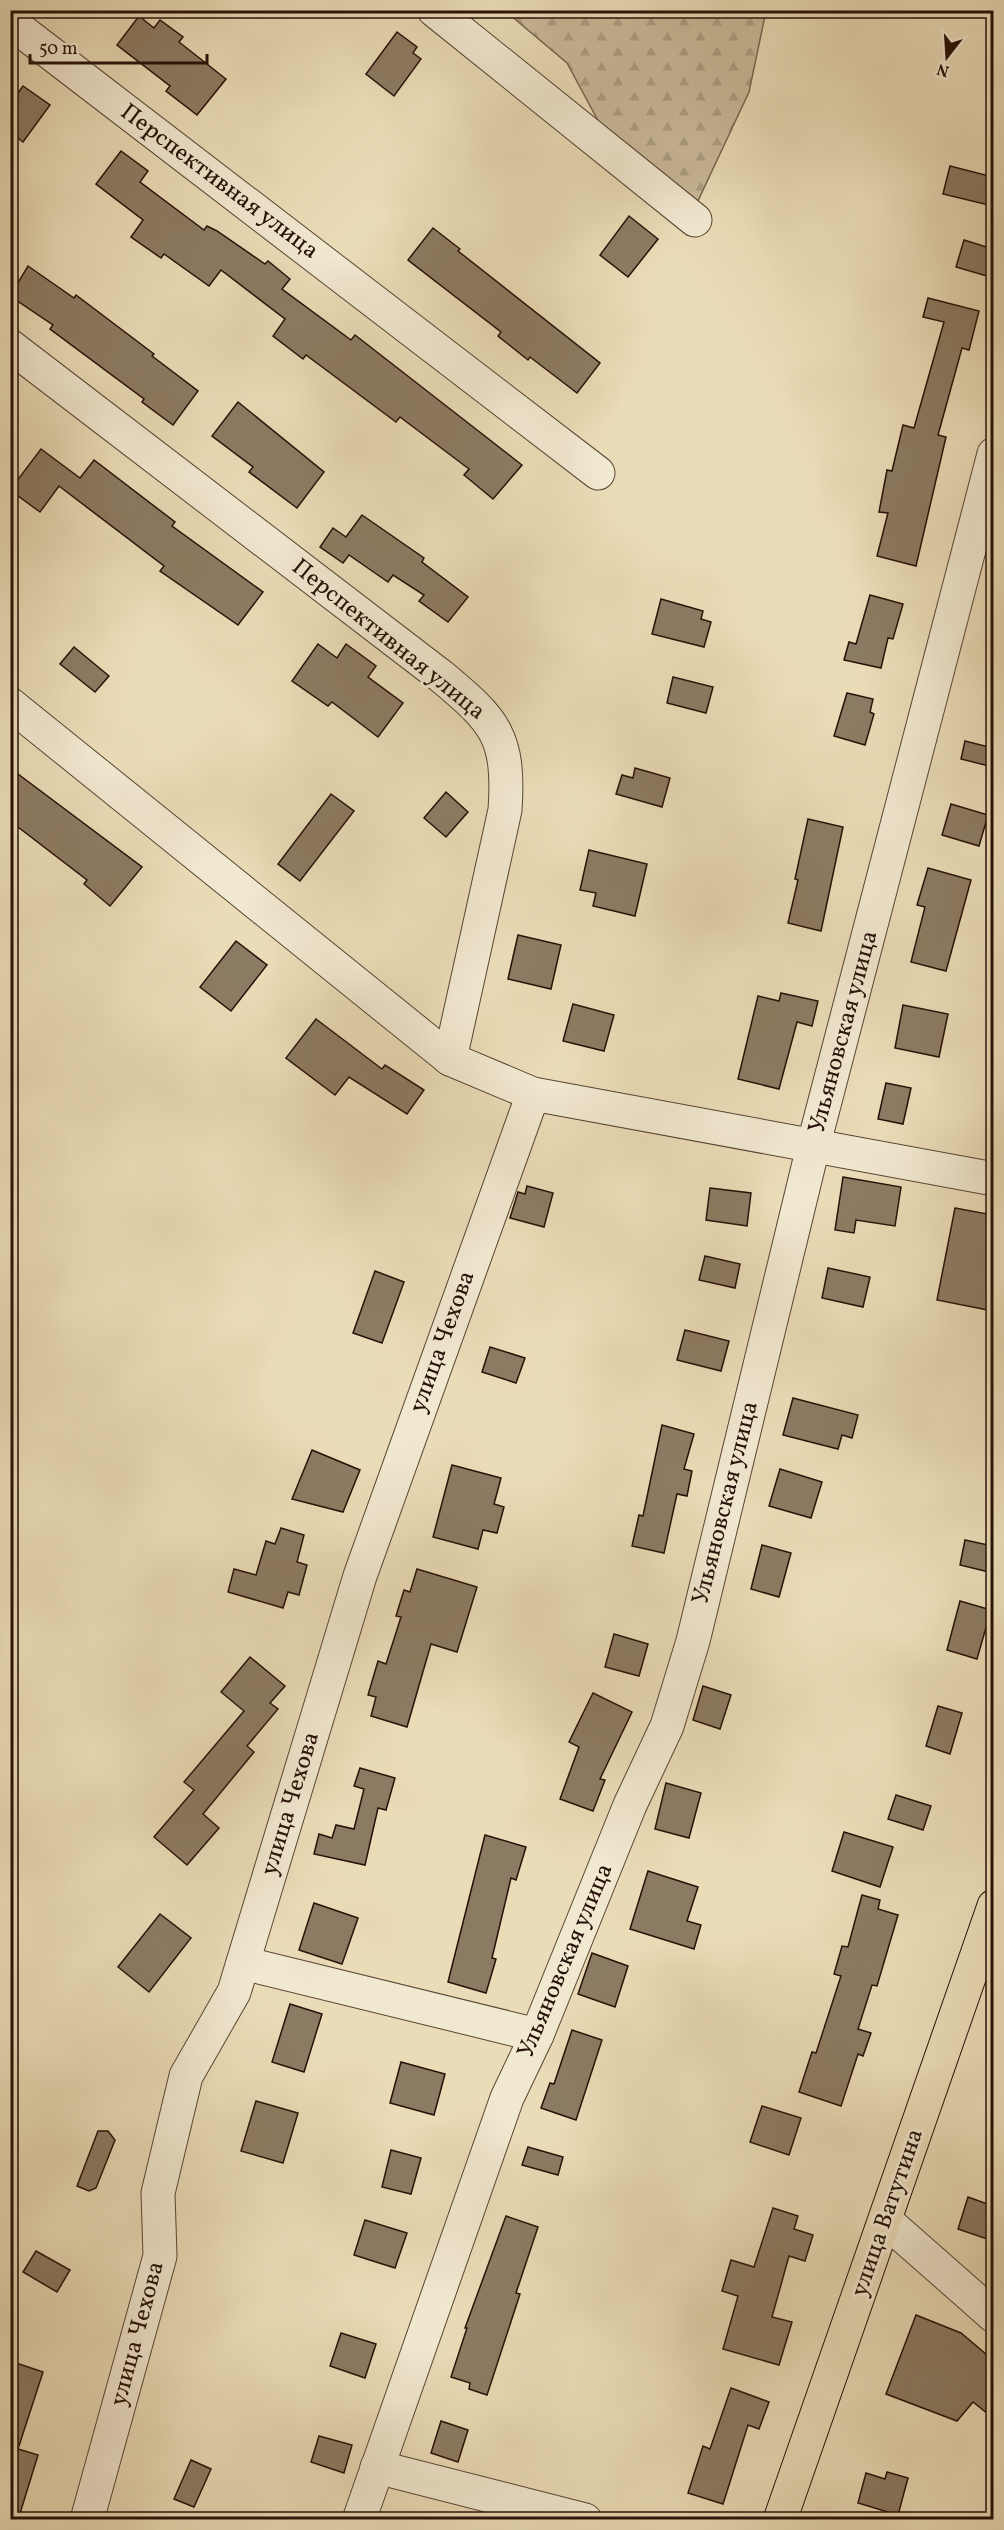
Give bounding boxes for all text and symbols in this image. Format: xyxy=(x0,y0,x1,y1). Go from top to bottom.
scale bar xyxy=(30,27,207,65)
north arrow xyxy=(917,27,977,87)
text: 50 m xyxy=(39,37,78,62)
text: N xyxy=(934,57,952,82)
street label: Перспективная улица xyxy=(113,96,325,268)
street label: Перспективная улица xyxy=(284,551,492,729)
street label: Ульяновская улица xyxy=(801,927,887,1137)
street label: улица Чехова xyxy=(402,1266,484,1418)
street label: Ульяновская улица xyxy=(684,1398,768,1608)
street label: улица Чехова xyxy=(253,1728,329,1880)
street label: Ульяновская улица xyxy=(510,1858,622,2064)
street label: улица Ватутина xyxy=(843,2124,933,2302)
street label: улица Чехова xyxy=(102,2258,174,2410)

